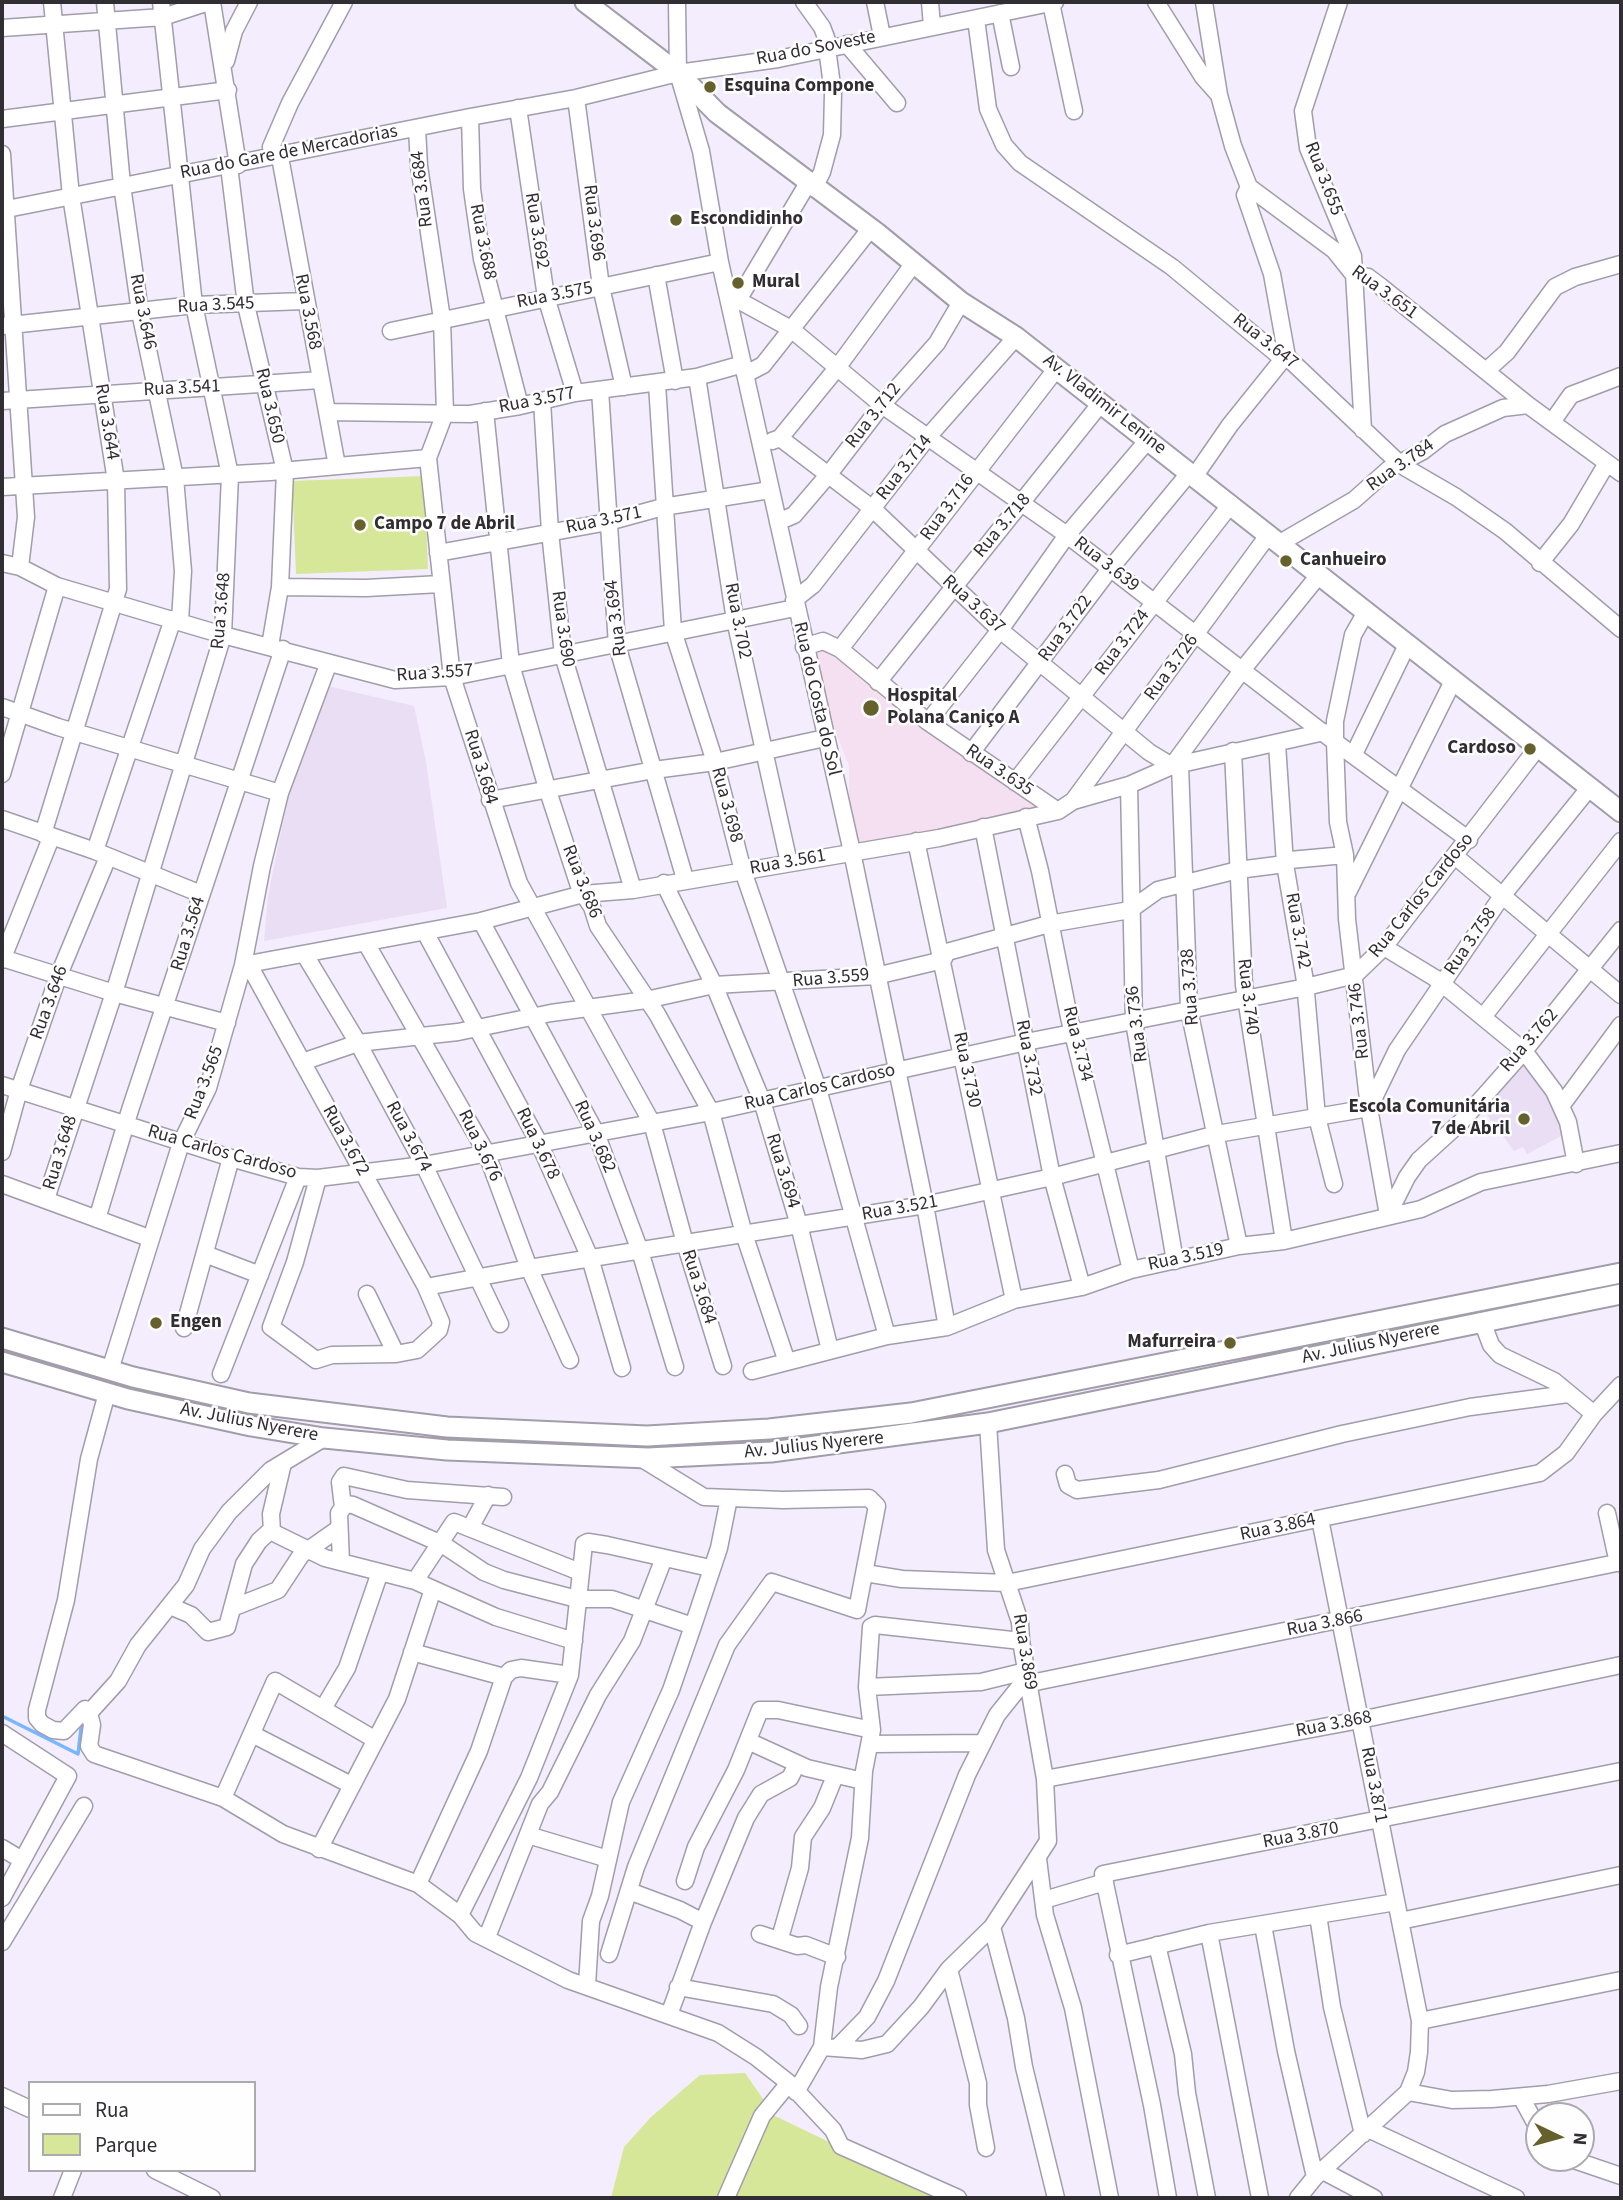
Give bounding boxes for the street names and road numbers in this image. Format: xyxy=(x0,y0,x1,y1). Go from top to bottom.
street label: Rua do Soveste xyxy=(754,26,878,72)
street label: Rua do Gare de Mercadorias xyxy=(178,121,400,185)
street label: Rua 3.655 xyxy=(1299,139,1347,219)
street label: Rua 3.684 xyxy=(407,149,439,229)
street label: Rua 3.696 xyxy=(577,183,609,263)
street label: Rua 3.692 xyxy=(519,191,553,271)
street label: Rua 3.688 xyxy=(463,202,501,282)
street label: Rua 3.651 xyxy=(1346,261,1422,325)
street label: Rua 3.646 xyxy=(123,272,161,352)
street label: Rua 3.568 xyxy=(288,272,326,352)
street label: Rua 3.575 xyxy=(515,277,595,315)
street label: Rua 3.545 xyxy=(177,293,255,319)
street label: Rua 3.647 xyxy=(1228,309,1302,375)
street label: Av. Vladimir Lenine xyxy=(1038,350,1170,460)
street label: Rua 3.650 xyxy=(249,366,289,446)
street label: Rua 3.541 xyxy=(143,376,221,402)
street label: Rua 3.712 xyxy=(841,379,907,453)
street label: Rua 3.644 xyxy=(89,382,123,462)
street label: Rua 3.577 xyxy=(497,382,577,420)
street label: Rua 3.714 xyxy=(872,431,938,505)
street label: Rua 3.784 xyxy=(1363,435,1439,497)
street label: Rua 3.716 xyxy=(916,470,980,546)
street label: Rua 3.718 xyxy=(970,489,1036,563)
street label: Rua 3.571 xyxy=(564,502,644,540)
street label: Rua 3.639 xyxy=(1069,532,1143,598)
street label: Rua 3.637 xyxy=(937,571,1009,639)
street label: Rua 3.648 xyxy=(207,572,237,650)
street label: Rua 3.694 xyxy=(601,578,633,658)
street label: Rua 3.702 xyxy=(718,581,756,661)
street label: Rua 3.690 xyxy=(545,589,579,669)
street label: Rua 3.722 xyxy=(1034,591,1098,667)
street label: Rua 3.724 xyxy=(1091,605,1155,681)
street label: Rua do Costa do Sol xyxy=(787,620,845,778)
street label: Rua 3.726 xyxy=(1140,630,1204,706)
street label: Rua 3.557 xyxy=(396,660,474,688)
street label: Rua 3.684 xyxy=(458,727,502,807)
street label: Rua 3.635 xyxy=(961,740,1037,802)
street label: Rua 3.698 xyxy=(705,765,747,845)
street label: Rua Carlos Cardoso xyxy=(1365,829,1479,963)
street label: Rua 3.686 xyxy=(556,842,606,922)
street label: Rua 3.561 xyxy=(748,845,828,881)
street label: Rua 3.742 xyxy=(1279,891,1315,971)
street label: Rua 3.564 xyxy=(167,894,211,974)
street label: Rua 3.758 xyxy=(1440,904,1502,980)
street label: Rua 3.738 xyxy=(1177,948,1205,1026)
street label: Rua 3.740 xyxy=(1231,957,1263,1037)
street label: Rua 3.646 xyxy=(26,963,74,1043)
street label: Rua 3.559 xyxy=(792,964,870,994)
street label: Rua 3.746 xyxy=(1345,982,1375,1060)
street label: Rua 3.736 xyxy=(1122,984,1154,1064)
street label: Rua 3.734 xyxy=(1057,1004,1097,1084)
street label: Rua 3.762 xyxy=(1496,1004,1564,1078)
street label: Rua 3.732 xyxy=(1009,1018,1047,1098)
street label: Rua 3.730 xyxy=(947,1030,985,1110)
street label: Rua 3.565 xyxy=(181,1043,229,1123)
street label: Rua Carlos Cardoso xyxy=(742,1060,898,1116)
street label: Rua 3.682 xyxy=(568,1097,620,1177)
street label: Rua 3.674 xyxy=(380,1098,436,1176)
street label: Rua 3.672 xyxy=(316,1102,374,1180)
street label: Rua 3.678 xyxy=(510,1104,564,1184)
street label: Rua 3.676 xyxy=(452,1106,506,1186)
street label: Rua 3.648 xyxy=(39,1113,83,1193)
street label: Rua Carlos Cardoso xyxy=(145,1121,299,1185)
street label: Rua 3.694 xyxy=(760,1131,804,1211)
street label: Rua 3.521 xyxy=(860,1191,940,1227)
street label: Rua 3.519 xyxy=(1146,1239,1226,1277)
street label: Rua 3.684 xyxy=(675,1247,721,1327)
street label: Av. Julius Nyerere xyxy=(1300,1318,1442,1370)
street label: Av. Julius Nyerere xyxy=(178,1398,320,1448)
street label: Av. Julius Nyerere xyxy=(743,1427,885,1465)
street label: Rua 3.864 xyxy=(1238,1509,1318,1547)
street label: Rua 3.866 xyxy=(1285,1605,1365,1643)
street label: Rua 3.869 xyxy=(1007,1612,1041,1692)
street label: Rua 3.868 xyxy=(1294,1706,1374,1744)
street label: Rua 3.871 xyxy=(1354,1745,1392,1825)
street label: Rua 3.870 xyxy=(1261,1817,1341,1855)

